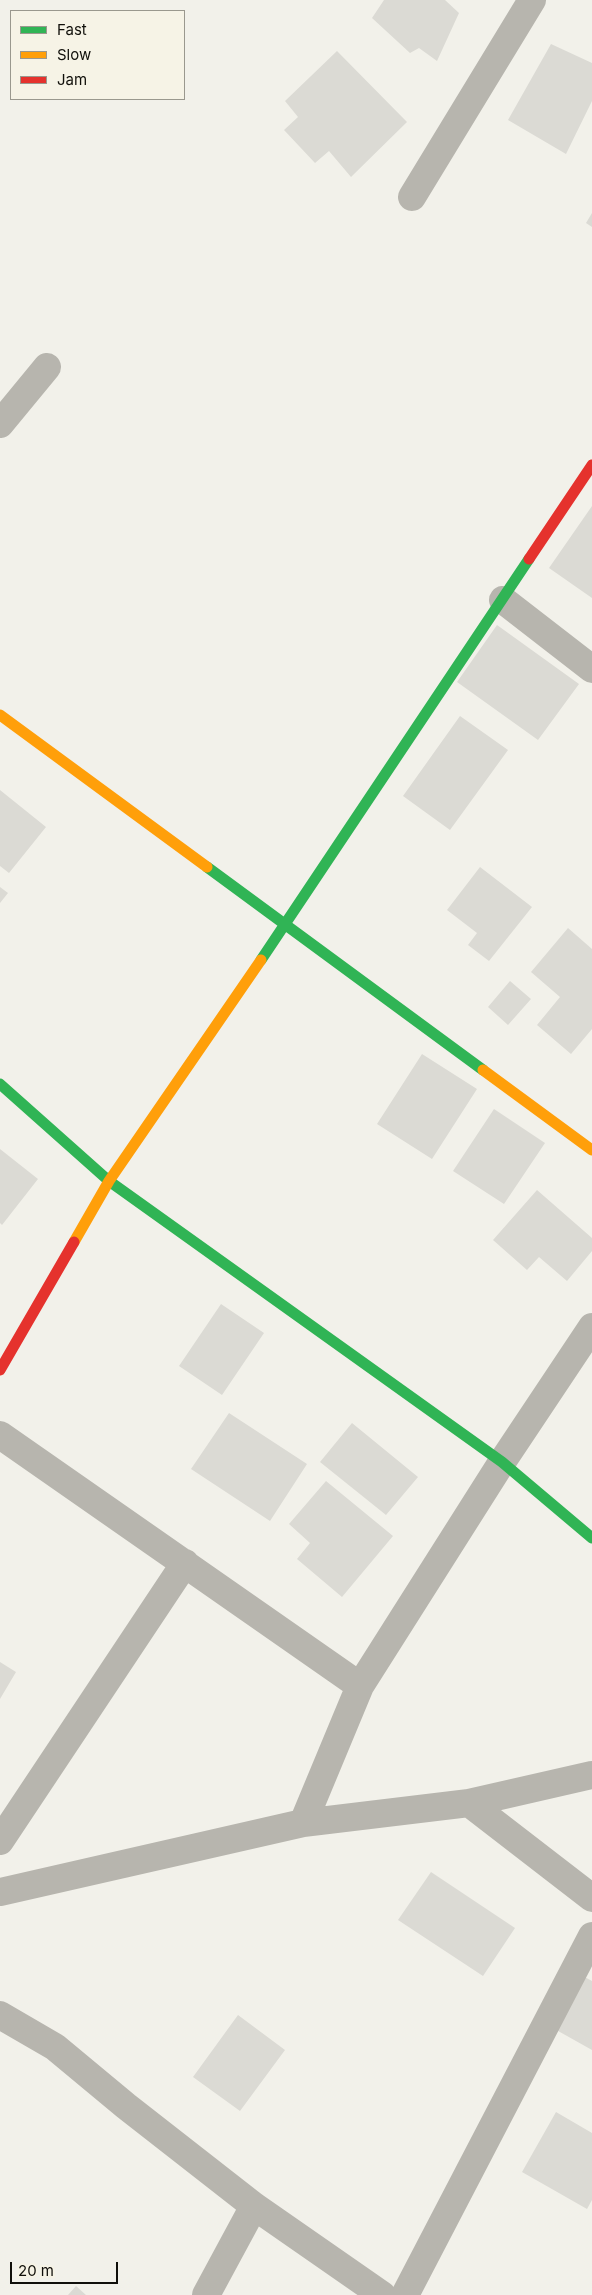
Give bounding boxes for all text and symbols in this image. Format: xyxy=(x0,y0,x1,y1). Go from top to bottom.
legend xyxy=(10,10,185,100)
text: Fast xyxy=(57,20,87,39)
text: Slow xyxy=(57,45,91,64)
text: Jam xyxy=(57,70,87,89)
scale bar xyxy=(12,2252,120,2284)
text: 20 m xyxy=(18,2261,54,2280)

